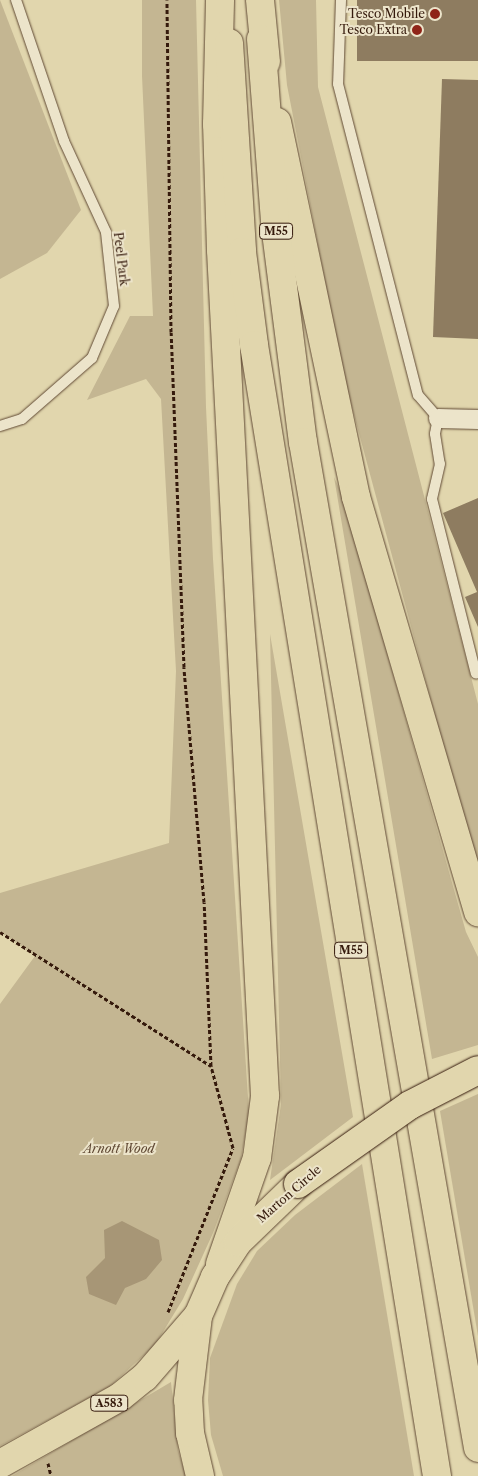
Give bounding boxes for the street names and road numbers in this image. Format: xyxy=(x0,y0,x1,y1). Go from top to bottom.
road number: M55 xyxy=(258,222,294,240)
street label: Peel Park xyxy=(111,231,131,287)
road number: M55 xyxy=(334,942,368,958)
street label: Marton Circle xyxy=(254,1162,324,1226)
road number: A583 xyxy=(89,1395,129,1412)

